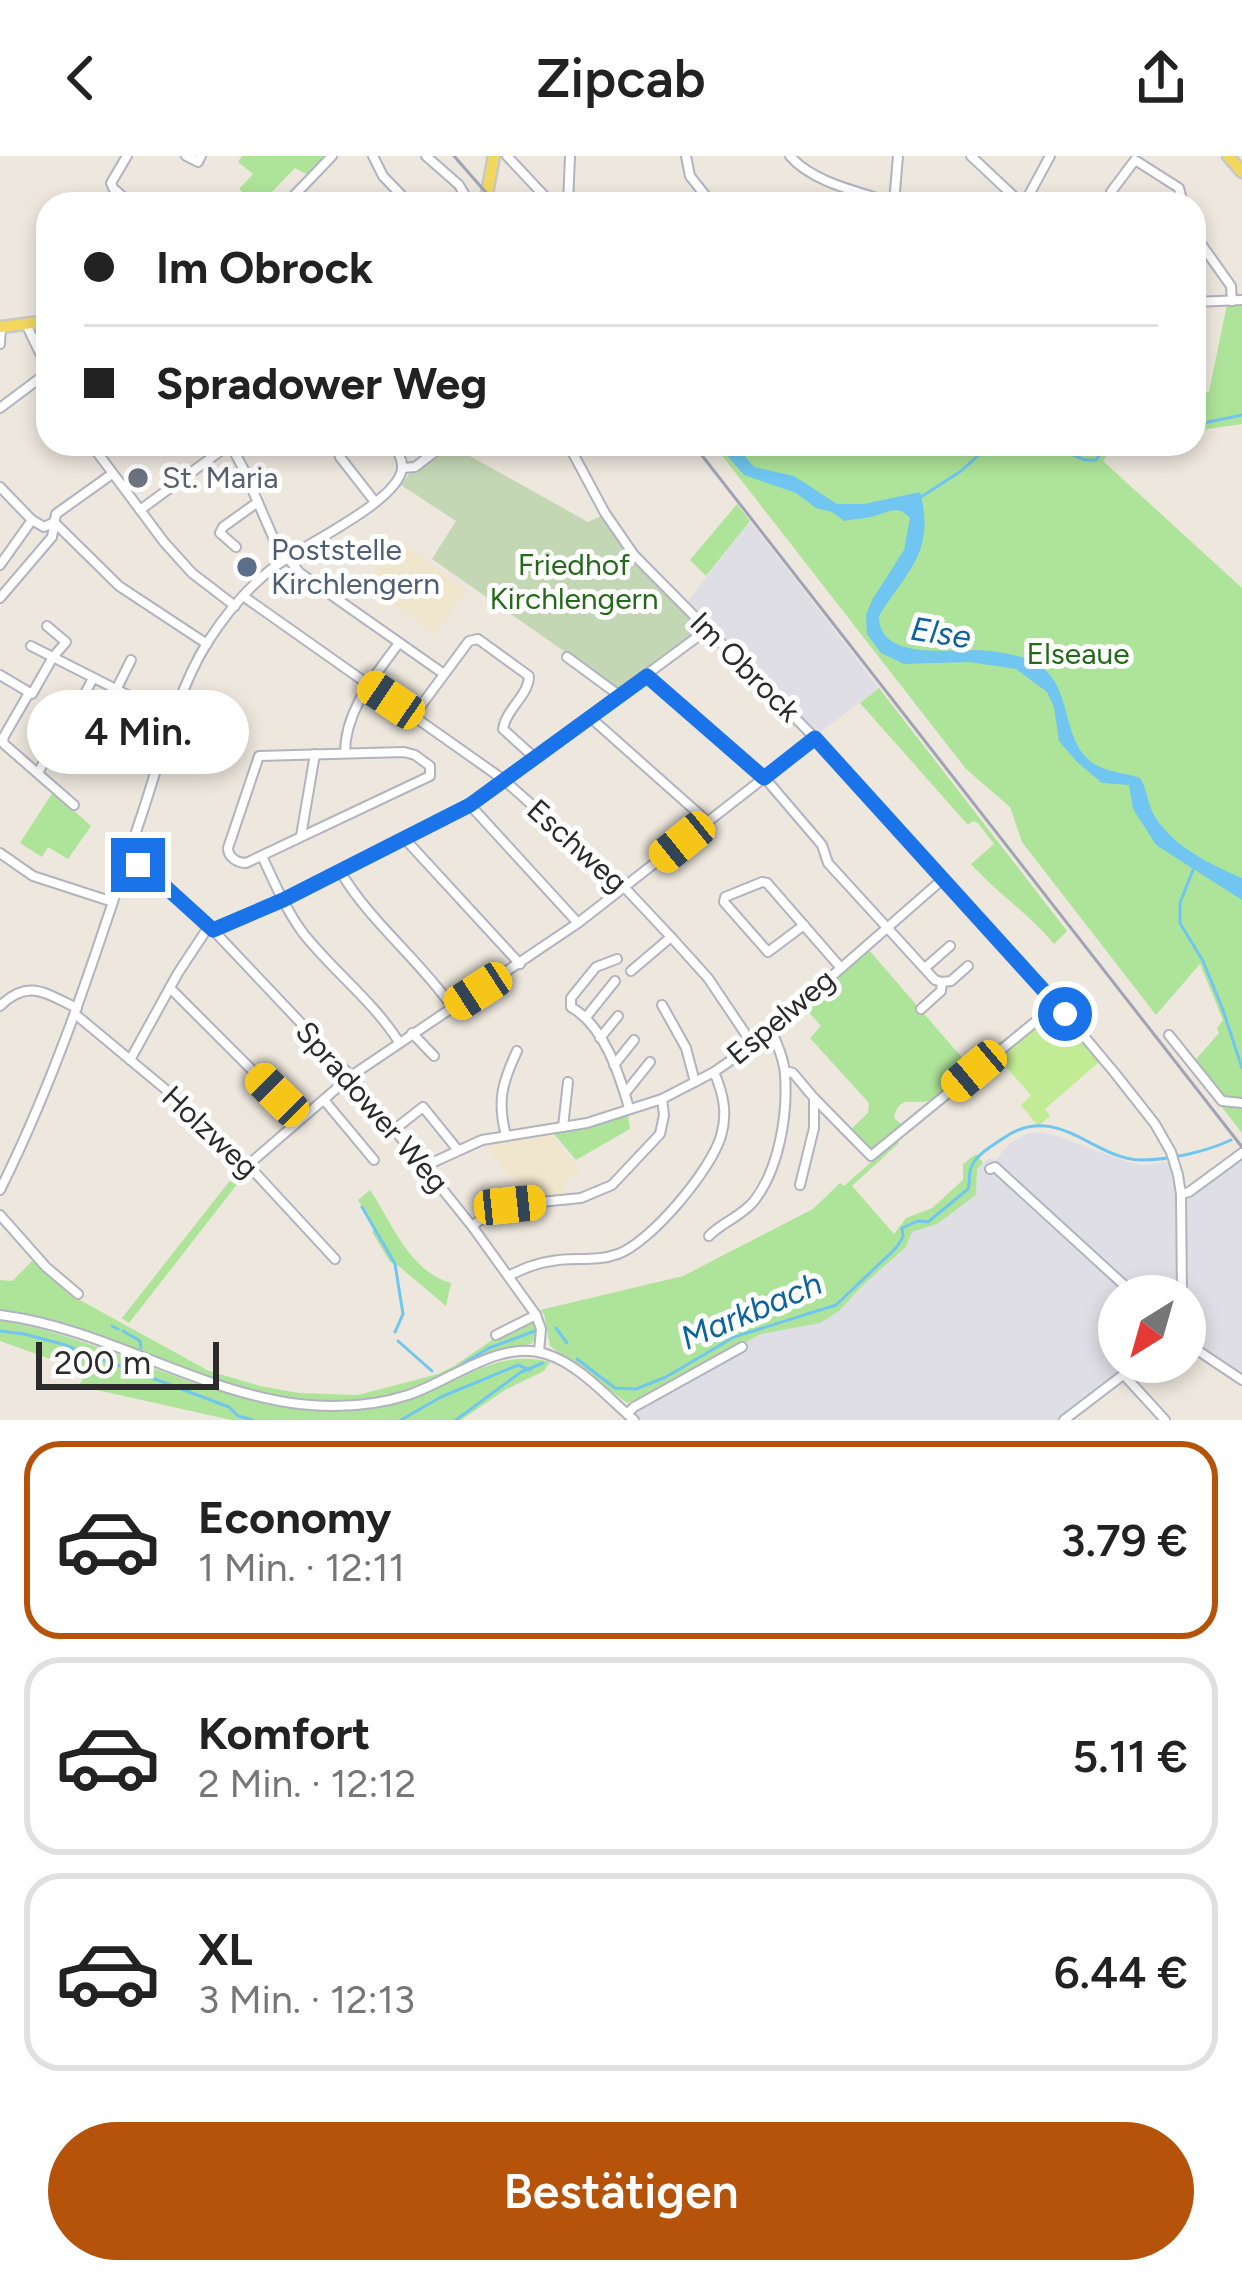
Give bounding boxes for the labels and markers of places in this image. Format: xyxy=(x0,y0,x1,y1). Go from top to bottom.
place label: St. Maria xyxy=(162,459,279,496)
marker: St. Maria xyxy=(125,465,151,491)
place label: Poststelle Kirchlengern xyxy=(271,531,440,602)
marker: Poststelle Kirchlengern xyxy=(234,554,260,580)

